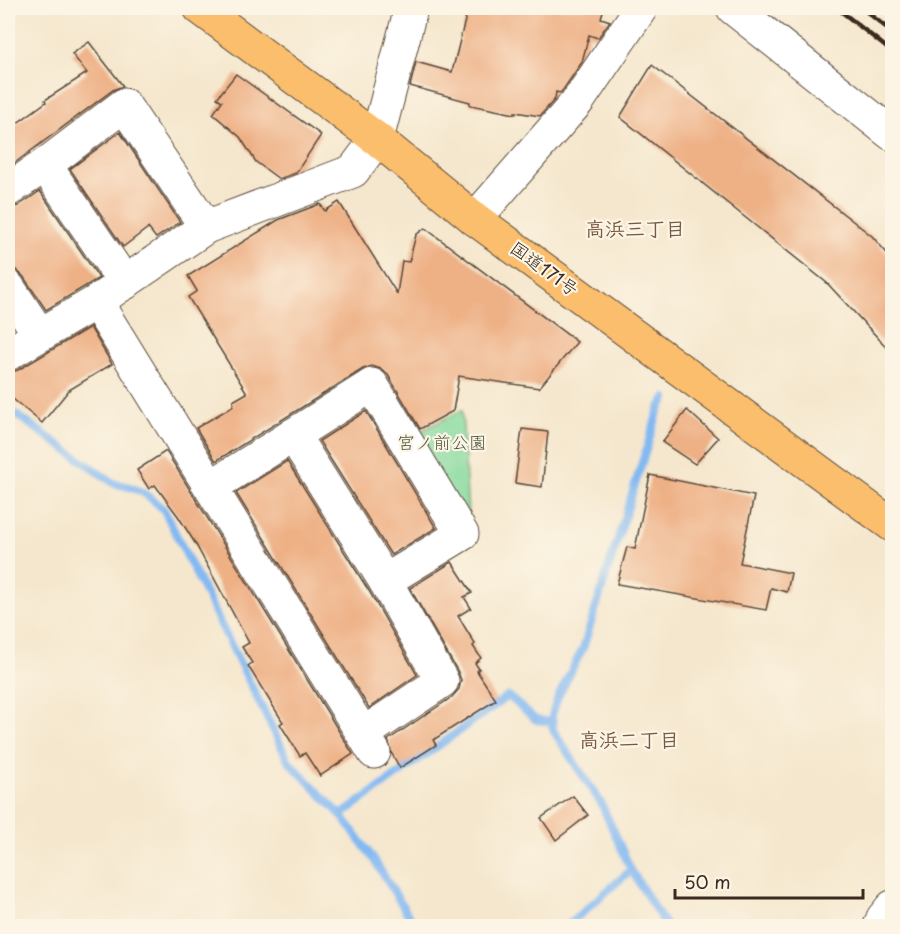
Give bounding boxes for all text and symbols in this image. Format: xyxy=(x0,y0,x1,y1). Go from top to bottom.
district label: 高浜三丁目 xyxy=(585,213,685,243)
street label: 国道171号 xyxy=(505,234,585,302)
park label: 宮ノ前公園 xyxy=(397,428,487,455)
district label: 高浜二丁目 xyxy=(579,724,679,754)
scale bar xyxy=(675,862,862,900)
text: 50 m xyxy=(684,868,731,895)

